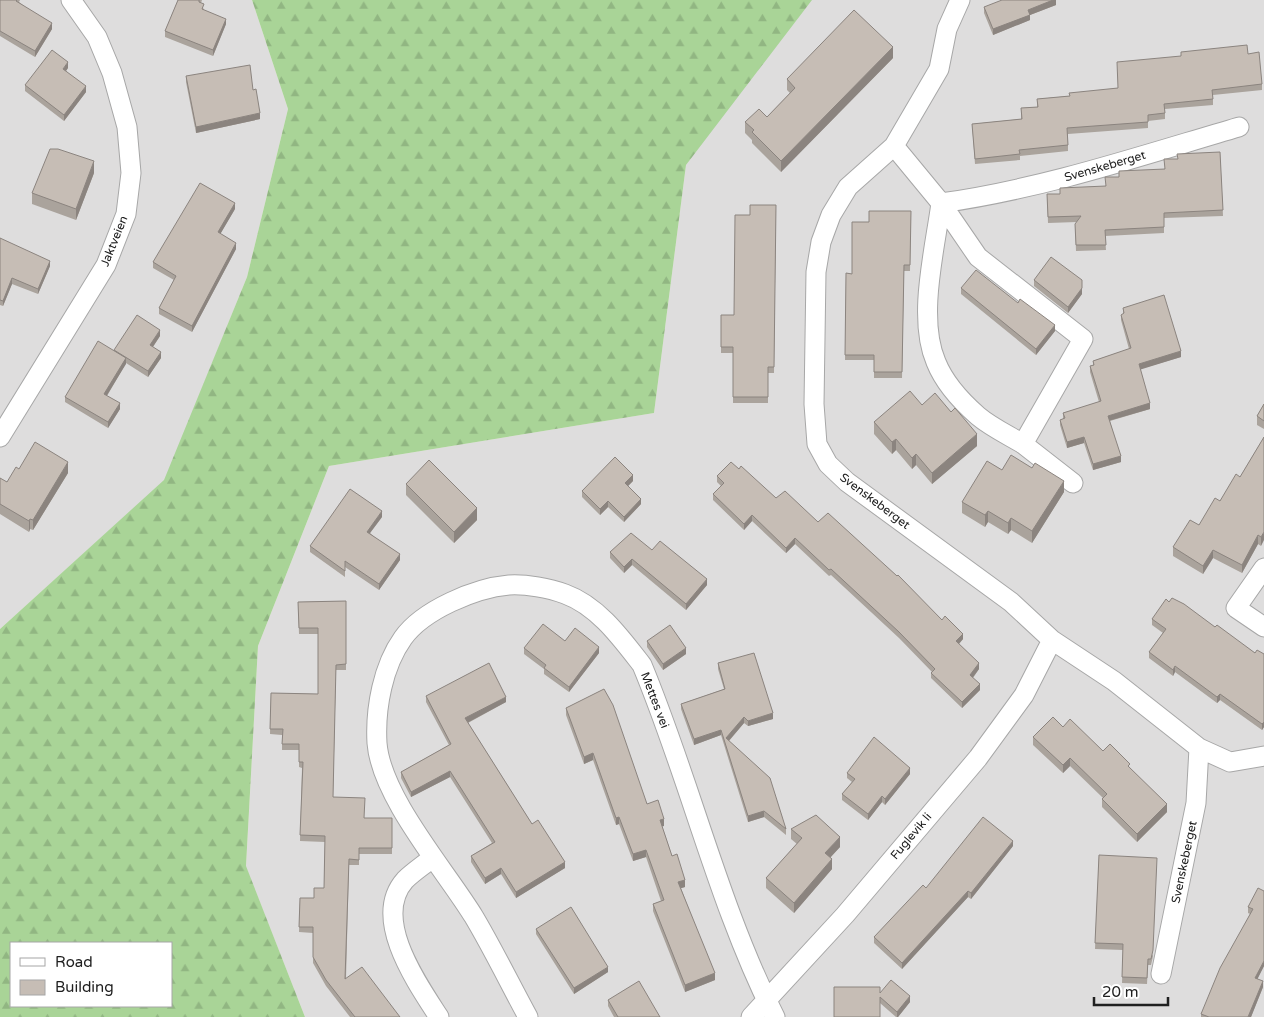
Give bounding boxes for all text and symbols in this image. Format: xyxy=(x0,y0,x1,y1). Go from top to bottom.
street label: Svenskeberget xyxy=(1063,148,1148,184)
street label: Jaktveien xyxy=(97,214,131,268)
street label: Svenskeberget xyxy=(837,470,913,532)
street label: Mettes vei xyxy=(638,670,672,730)
street label: Fuglevik li xyxy=(887,810,935,862)
street label: Svenskeberget xyxy=(1168,819,1200,905)
legend xyxy=(10,942,172,1007)
text: Road xyxy=(55,953,93,971)
scale bar xyxy=(1094,974,1168,1006)
text: Building xyxy=(55,978,114,996)
text: 20 m xyxy=(1102,983,1139,1001)

